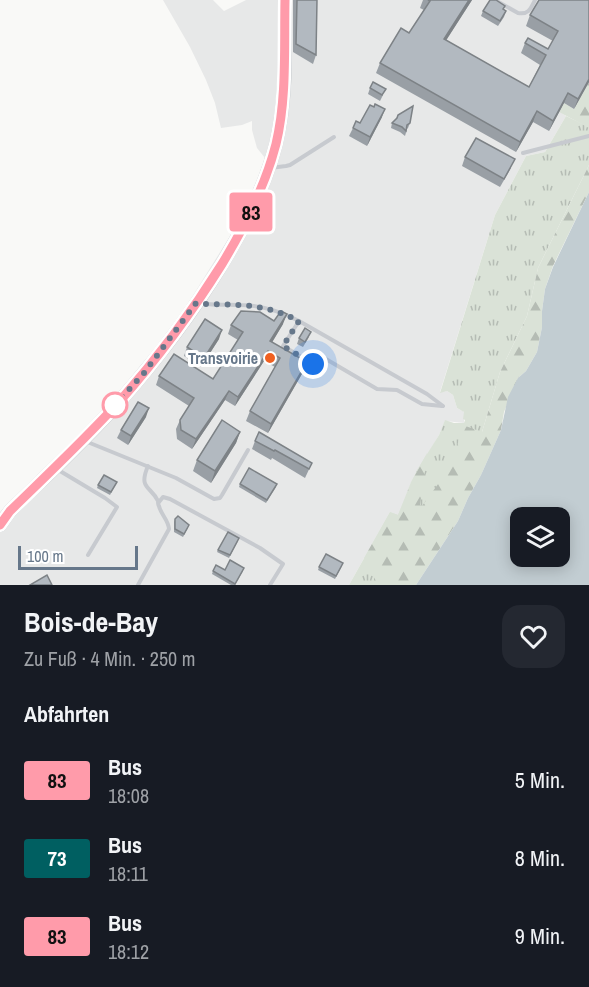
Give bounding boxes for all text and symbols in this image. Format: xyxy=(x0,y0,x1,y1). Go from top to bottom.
line badge: 83 xyxy=(224,192,278,232)
text: 83 xyxy=(241,198,261,227)
place label: Transvoirie xyxy=(188,347,258,369)
your location xyxy=(298,349,328,379)
marker: Transvoirie xyxy=(263,351,277,365)
unlabelled marker xyxy=(102,392,128,418)
map controls xyxy=(510,507,570,567)
button: layers xyxy=(510,507,570,567)
scale bar xyxy=(18,543,138,570)
text: 100 m xyxy=(27,545,63,567)
text: Bois-de-Bay xyxy=(24,603,158,641)
button: heart xyxy=(502,605,565,668)
text: Zu Fuß · 4 Min. · 250 m xyxy=(24,645,195,672)
text: Abfahrten xyxy=(24,699,109,729)
text: Bus xyxy=(108,752,142,782)
text: 5 Min. xyxy=(515,765,565,795)
text: 83 xyxy=(47,766,67,795)
text: 18:08 xyxy=(108,782,149,809)
text: Bus xyxy=(108,830,142,860)
text: 8 Min. xyxy=(515,843,565,873)
text: 73 xyxy=(47,844,67,873)
text: 18:11 xyxy=(108,860,148,887)
text: Bus xyxy=(108,908,142,938)
text: 9 Min. xyxy=(515,921,565,951)
text: 83 xyxy=(47,922,67,951)
text: 18:12 xyxy=(108,938,149,965)

